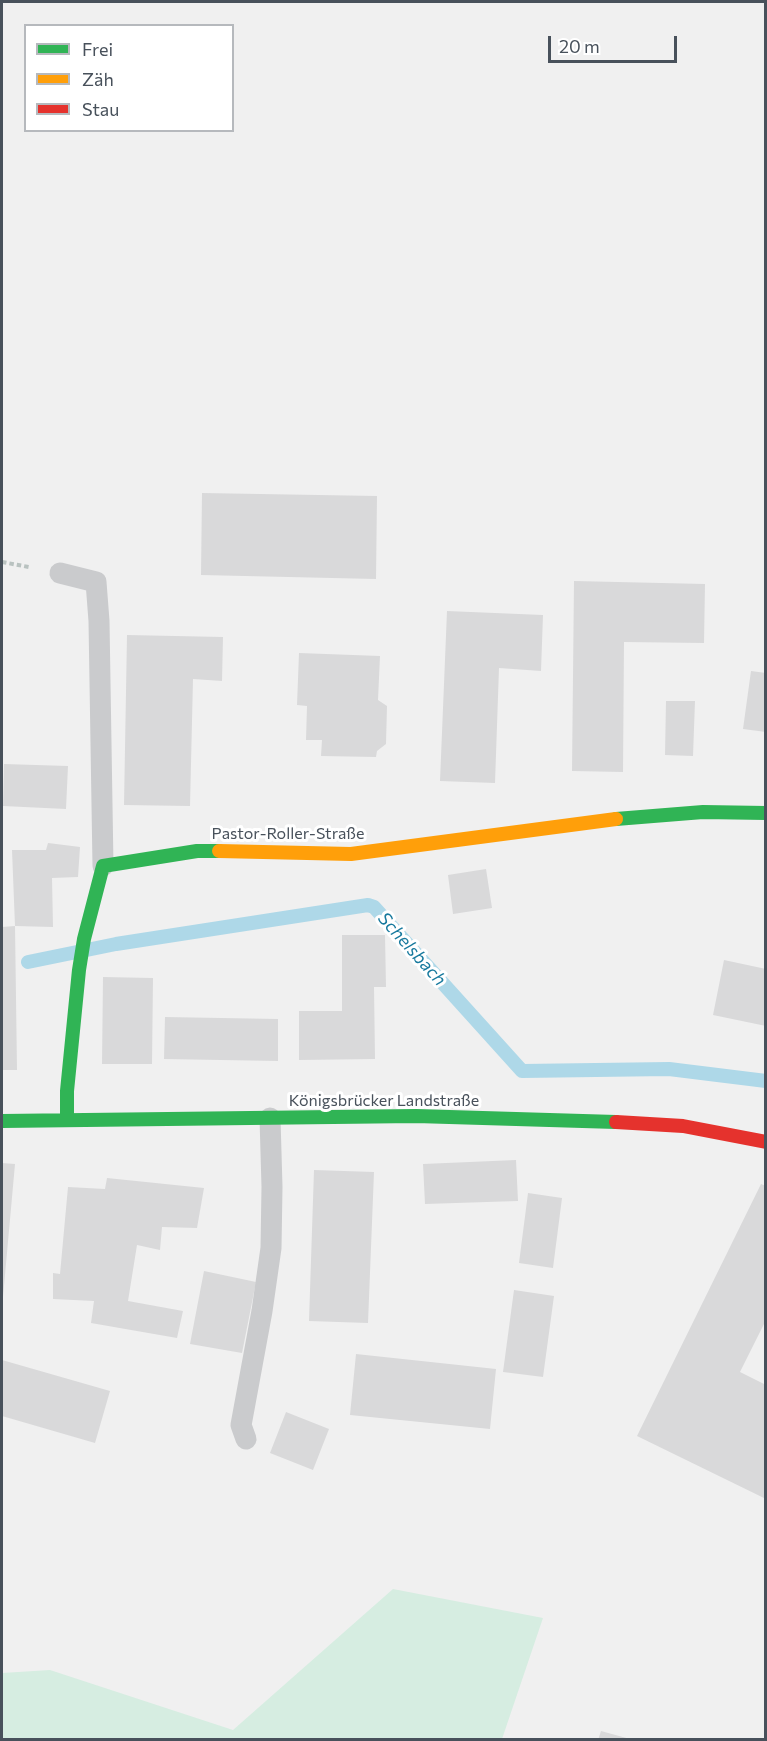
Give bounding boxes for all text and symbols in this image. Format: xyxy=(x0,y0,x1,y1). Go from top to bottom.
legend xyxy=(24,24,234,132)
scale bar xyxy=(551,24,680,62)
text: 20 m xyxy=(559,35,600,57)
text: Frei xyxy=(82,38,113,60)
text: Zäh xyxy=(82,68,114,90)
text: Stau xyxy=(82,98,119,120)
street label: Pastor-Roller-Straße xyxy=(212,824,364,844)
water label: Schelsbach xyxy=(373,908,451,990)
street label: Königsbrücker Landstraße xyxy=(289,1091,479,1111)

